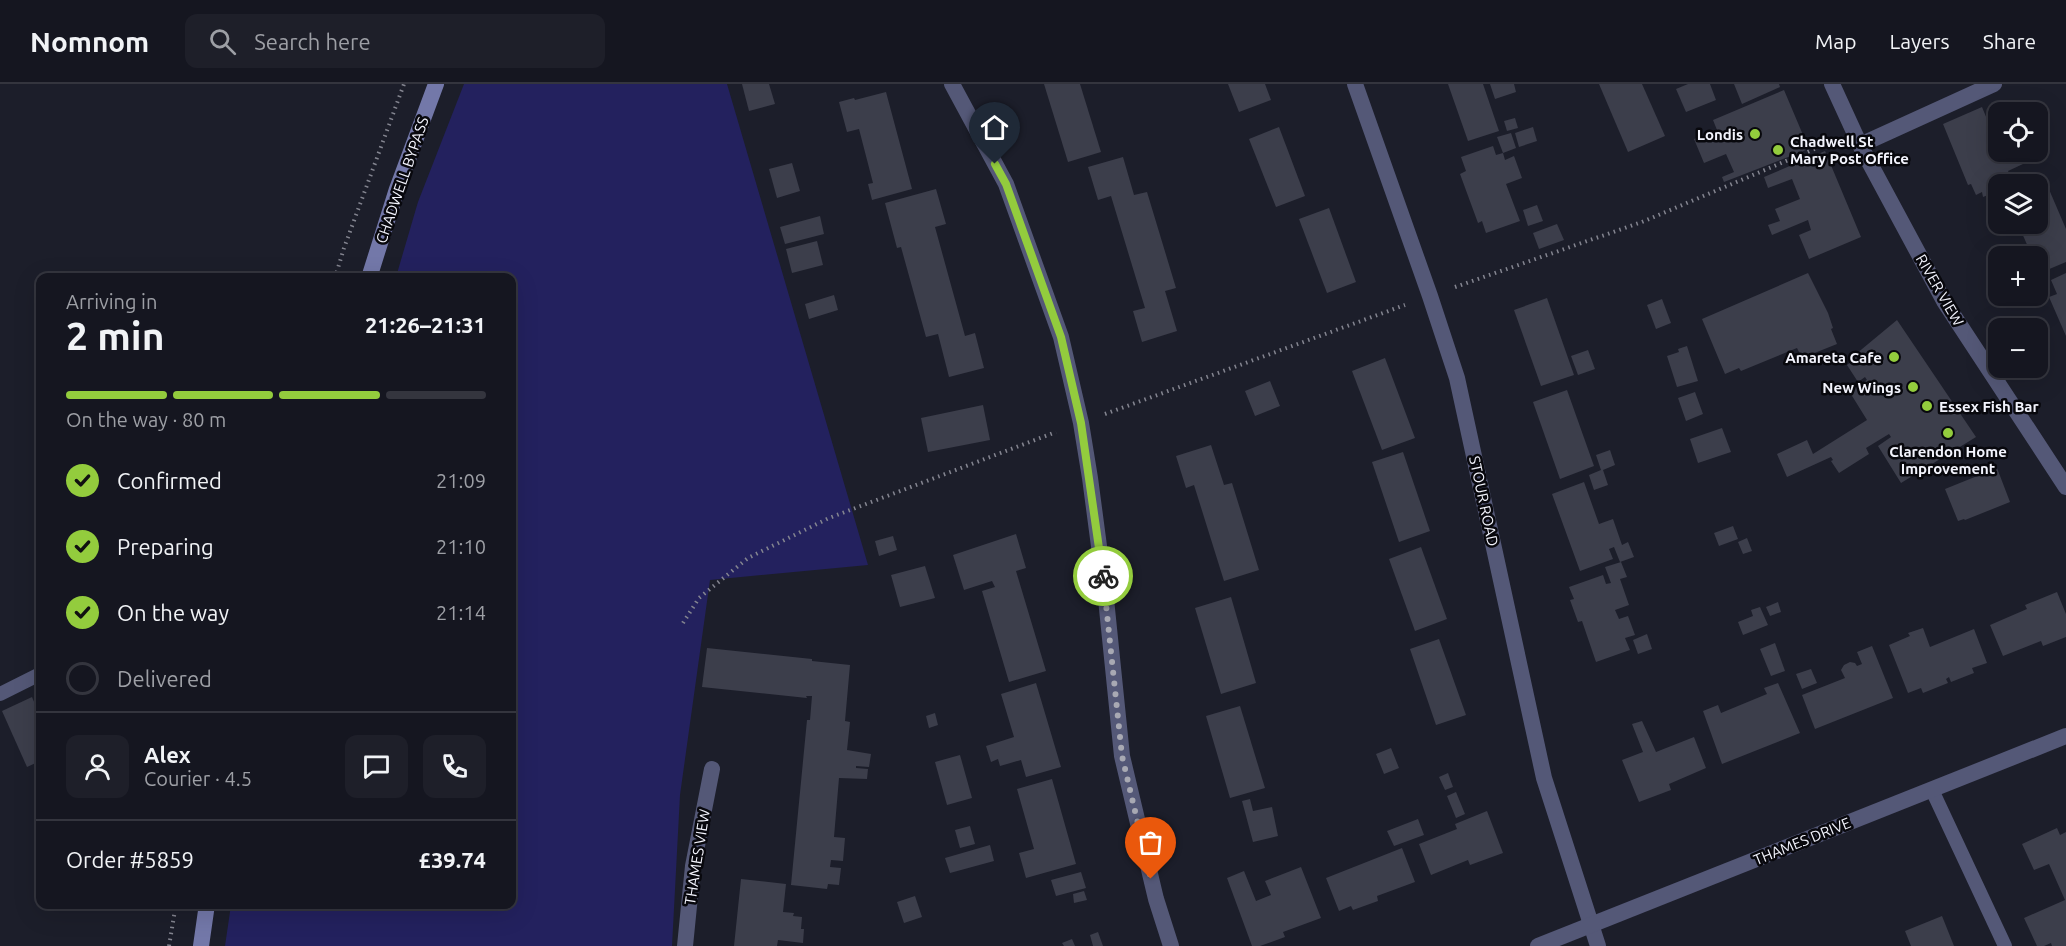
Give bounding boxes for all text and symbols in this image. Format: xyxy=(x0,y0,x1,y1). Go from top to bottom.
search box xyxy=(185,14,605,68)
icon: search xyxy=(206,25,239,58)
text: Nomnom xyxy=(30,26,149,57)
text: Search here xyxy=(254,29,371,54)
text: Map xyxy=(1815,29,1856,53)
text: Layers xyxy=(1889,29,1950,53)
text: Share xyxy=(1983,29,2036,53)
pin xyxy=(969,102,1020,164)
map controls xyxy=(1988,102,2048,378)
button: locate xyxy=(1988,102,2048,162)
icon: home xyxy=(978,111,1011,144)
street label: CHADWELL BYPASS xyxy=(372,114,432,246)
place label: Londis xyxy=(1697,126,1743,143)
marker: Londis xyxy=(1748,127,1762,141)
place label: Chadwell St Mary Post Office xyxy=(1790,133,1909,167)
marker: Chadwell St Mary Post Office xyxy=(1771,143,1785,157)
button: layers xyxy=(1988,174,2048,234)
button: + xyxy=(1988,246,2048,306)
street label: RIVER VIEW xyxy=(1913,251,1967,329)
text: Arriving in xyxy=(66,290,157,313)
text: 21:26–21:31 xyxy=(365,312,486,337)
text: 2 min xyxy=(66,314,165,357)
button: − xyxy=(1988,318,2048,378)
place label: Amareta Cafe xyxy=(1785,349,1882,366)
marker: Amareta Cafe xyxy=(1887,350,1901,364)
place label: New Wings xyxy=(1822,379,1901,396)
marker: New Wings xyxy=(1906,380,1920,394)
place label: Essex Fish Bar xyxy=(1939,398,2040,415)
marker: Essex Fish Bar xyxy=(1920,399,1934,413)
text: On the way · 80 m xyxy=(66,408,226,431)
marker: Clarendon Home Improvement xyxy=(1941,426,1955,440)
place label: Clarendon Home Improvement xyxy=(1889,443,2007,477)
street label: STOUR ROAD xyxy=(1466,454,1502,548)
icon: check xyxy=(66,464,99,497)
text: Confirmed xyxy=(117,468,222,493)
text: 21:09 xyxy=(436,469,486,492)
icon: check xyxy=(66,530,99,563)
text: Preparing xyxy=(117,534,214,559)
text: 21:10 xyxy=(436,535,486,558)
courier xyxy=(1073,546,1133,606)
icon: bike xyxy=(1087,560,1120,593)
icon: check xyxy=(66,596,99,629)
text: On the way xyxy=(117,600,229,625)
text: 21:14 xyxy=(436,601,486,624)
text: Delivered xyxy=(117,666,212,691)
button: person xyxy=(66,735,129,798)
button: chat xyxy=(345,735,408,798)
button: phone xyxy=(423,735,486,798)
text: Alex xyxy=(144,742,191,767)
text: Courier · 4.5 xyxy=(144,767,252,790)
street label: THAMES VIEW xyxy=(681,808,713,906)
street label: THAMES DRIVE xyxy=(1751,814,1853,868)
pin xyxy=(1125,817,1176,879)
icon: bag xyxy=(1134,826,1167,859)
text: Order #5859 xyxy=(66,847,194,872)
text: £39.74 xyxy=(419,847,486,872)

